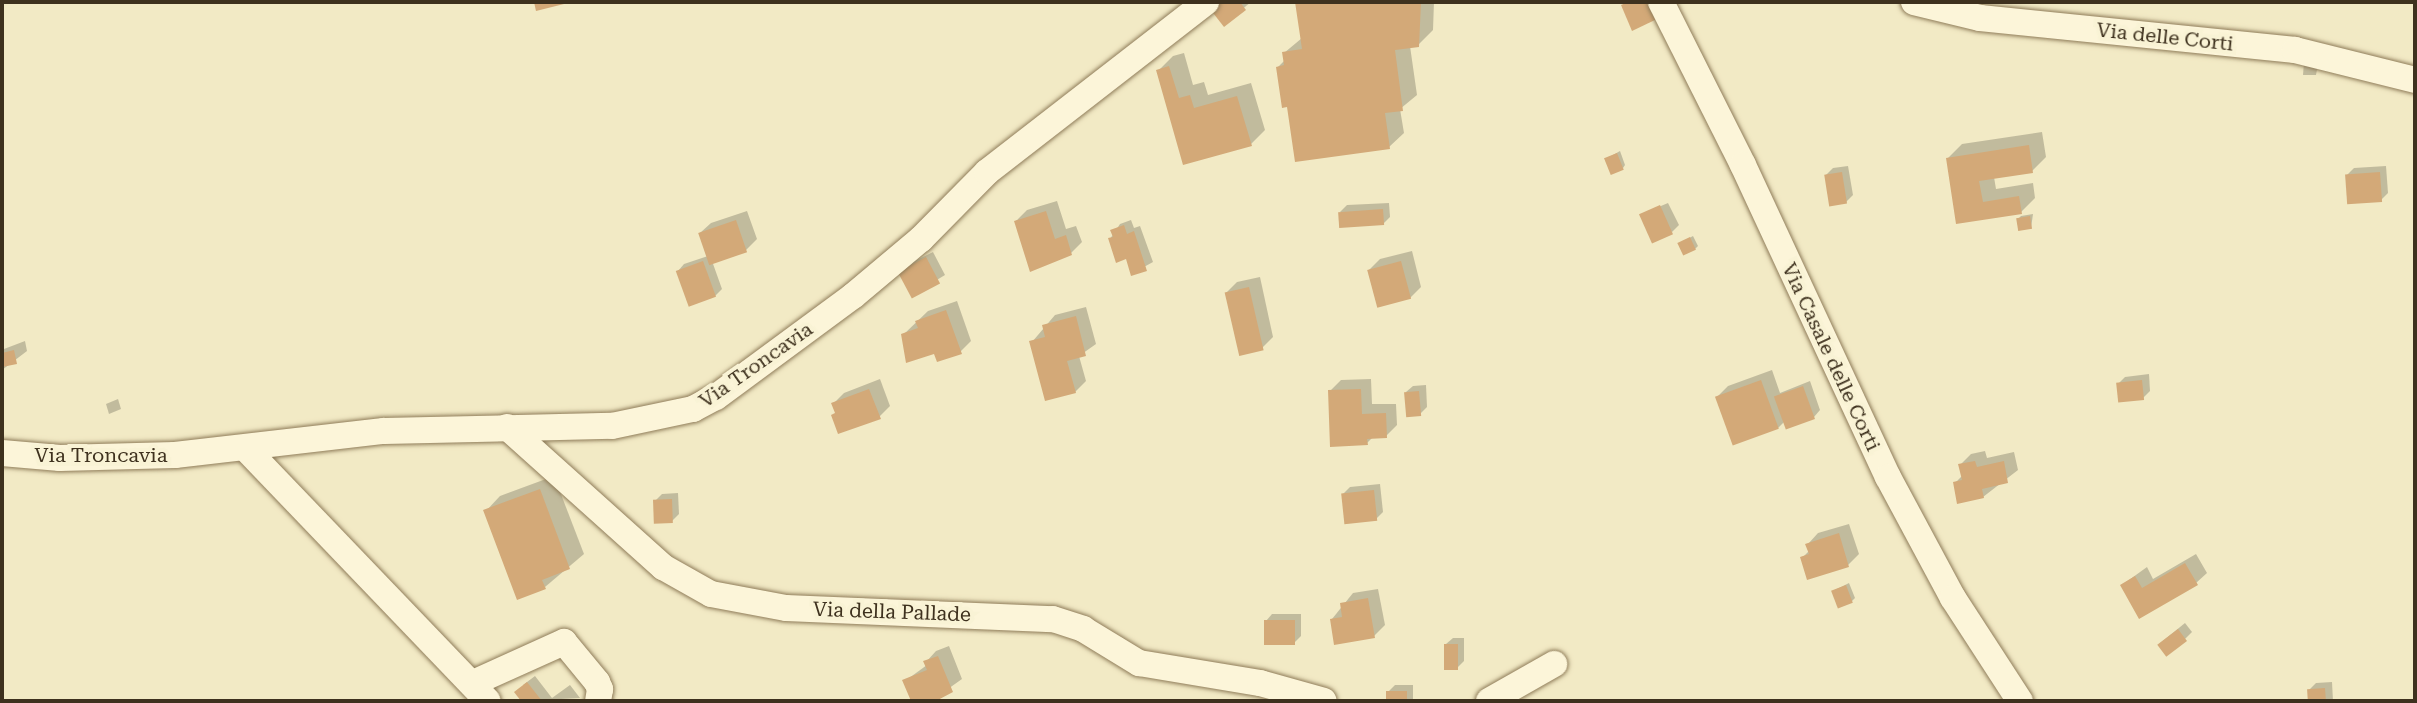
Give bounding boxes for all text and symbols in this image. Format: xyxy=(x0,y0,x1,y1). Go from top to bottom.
street label: Via delle Corti xyxy=(2095,18,2235,56)
street label: Via Casale delle Corti xyxy=(1777,259,1885,455)
street label: Via Troncavia xyxy=(695,317,817,413)
street label: Via Troncavia xyxy=(35,443,167,467)
street label: Via della Pallade xyxy=(813,597,971,627)

